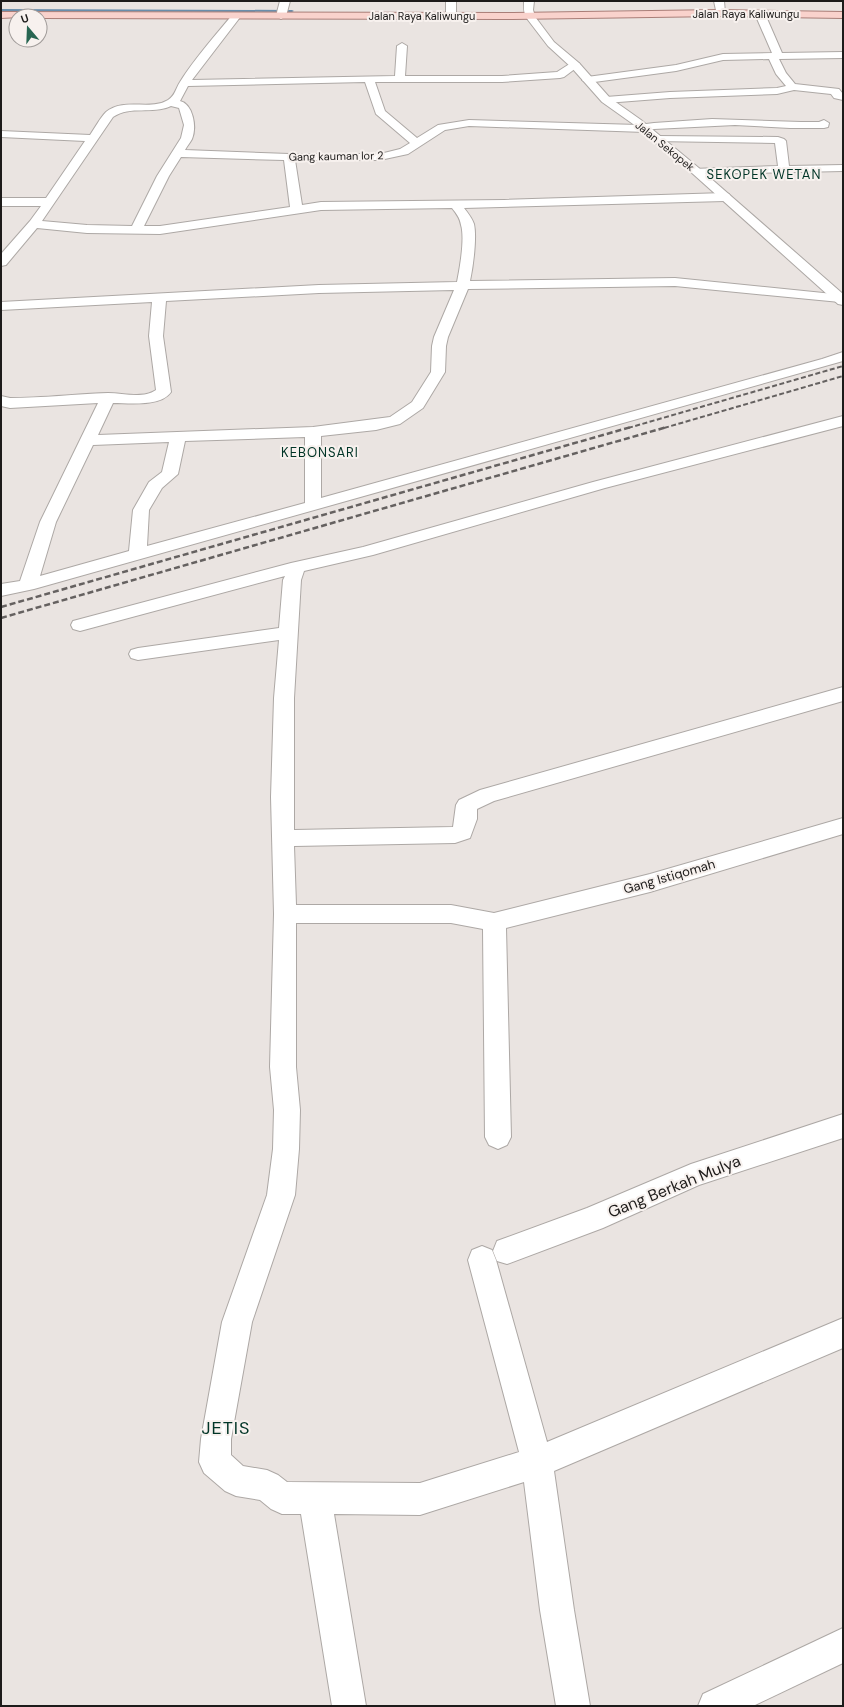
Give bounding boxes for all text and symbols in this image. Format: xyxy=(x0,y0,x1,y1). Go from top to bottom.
street label: Jalan Raya Kaliwungu xyxy=(693,7,799,21)
north arrow xyxy=(8,8,48,48)
street label: Jalan Raya Kaliwungu xyxy=(369,9,475,23)
text: U xyxy=(19,11,31,26)
street label: Jalan Sekopek xyxy=(633,118,698,174)
street label: Gang kauman lor 2 xyxy=(288,148,384,164)
district label: SEKOPEK WETAN xyxy=(707,166,821,183)
district label: KEBONSARI xyxy=(281,444,359,461)
street label: Gang Istiqomah xyxy=(621,855,717,898)
street label: Gang Berkah Mulya xyxy=(605,1150,744,1223)
district label: JETIS xyxy=(202,1416,250,1440)

